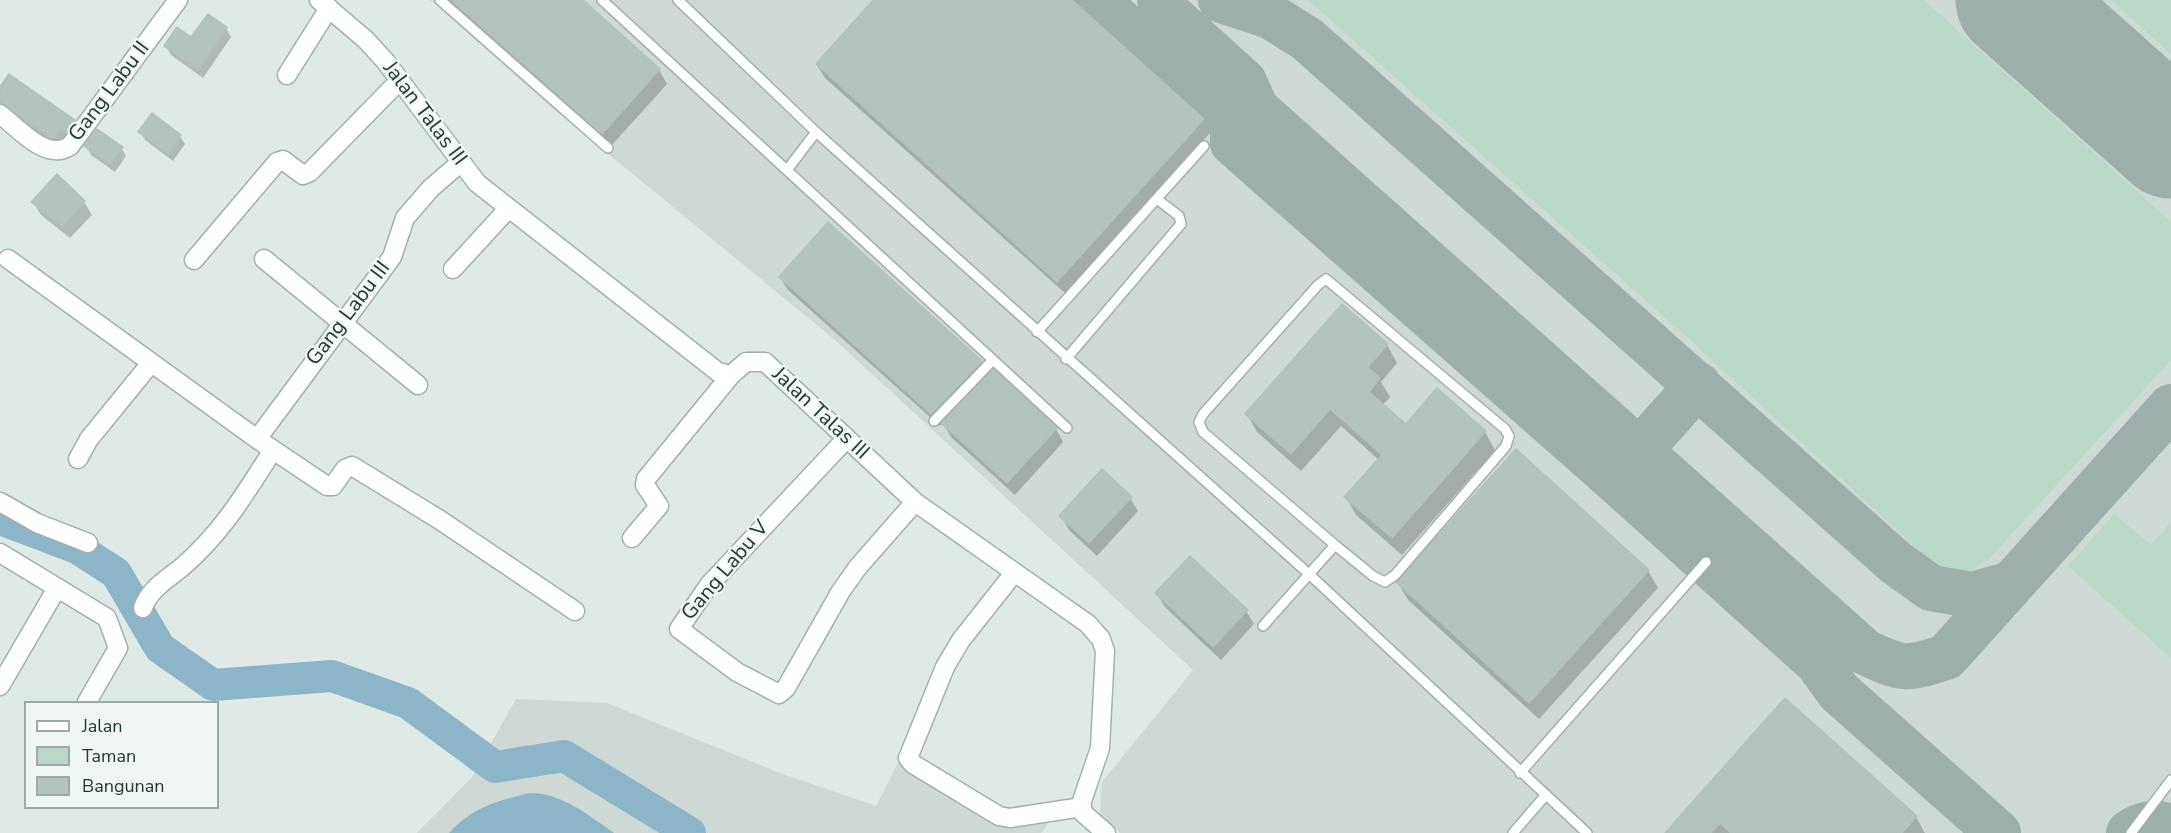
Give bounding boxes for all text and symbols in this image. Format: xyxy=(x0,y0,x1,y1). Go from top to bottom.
street label: Gang Labu II xyxy=(64,37,156,147)
street label: Jalan Talas III xyxy=(377,57,471,171)
street label: Gang Labu III xyxy=(302,257,396,371)
street label: Jalan Talas III xyxy=(766,363,874,465)
street label: Gang Labu V xyxy=(677,516,775,626)
legend xyxy=(24,701,219,809)
text: Jalan xyxy=(82,714,122,738)
text: Taman xyxy=(82,744,136,768)
text: Bangunan xyxy=(82,774,165,798)

